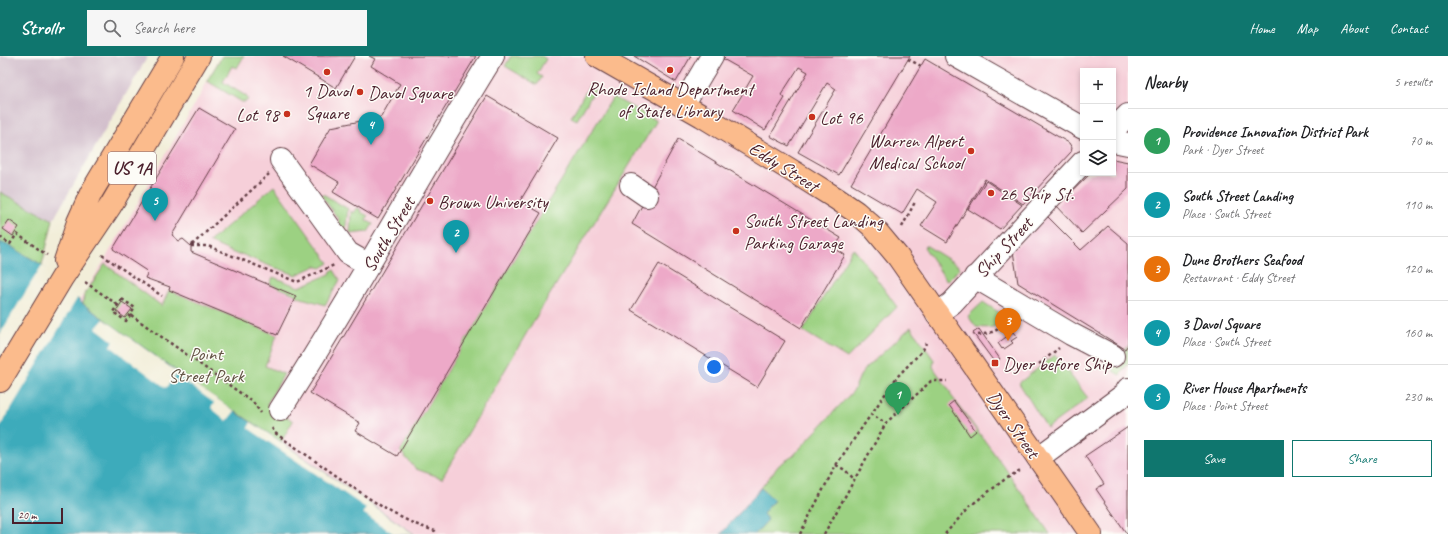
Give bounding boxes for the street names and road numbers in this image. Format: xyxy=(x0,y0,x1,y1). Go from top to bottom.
street label: Eddy Street xyxy=(744,136,825,199)
road number: US 1A xyxy=(108,152,156,184)
street label: South Street xyxy=(357,191,421,276)
street label: Ship Street xyxy=(969,211,1039,283)
street label: Dyer Street xyxy=(981,386,1046,464)

